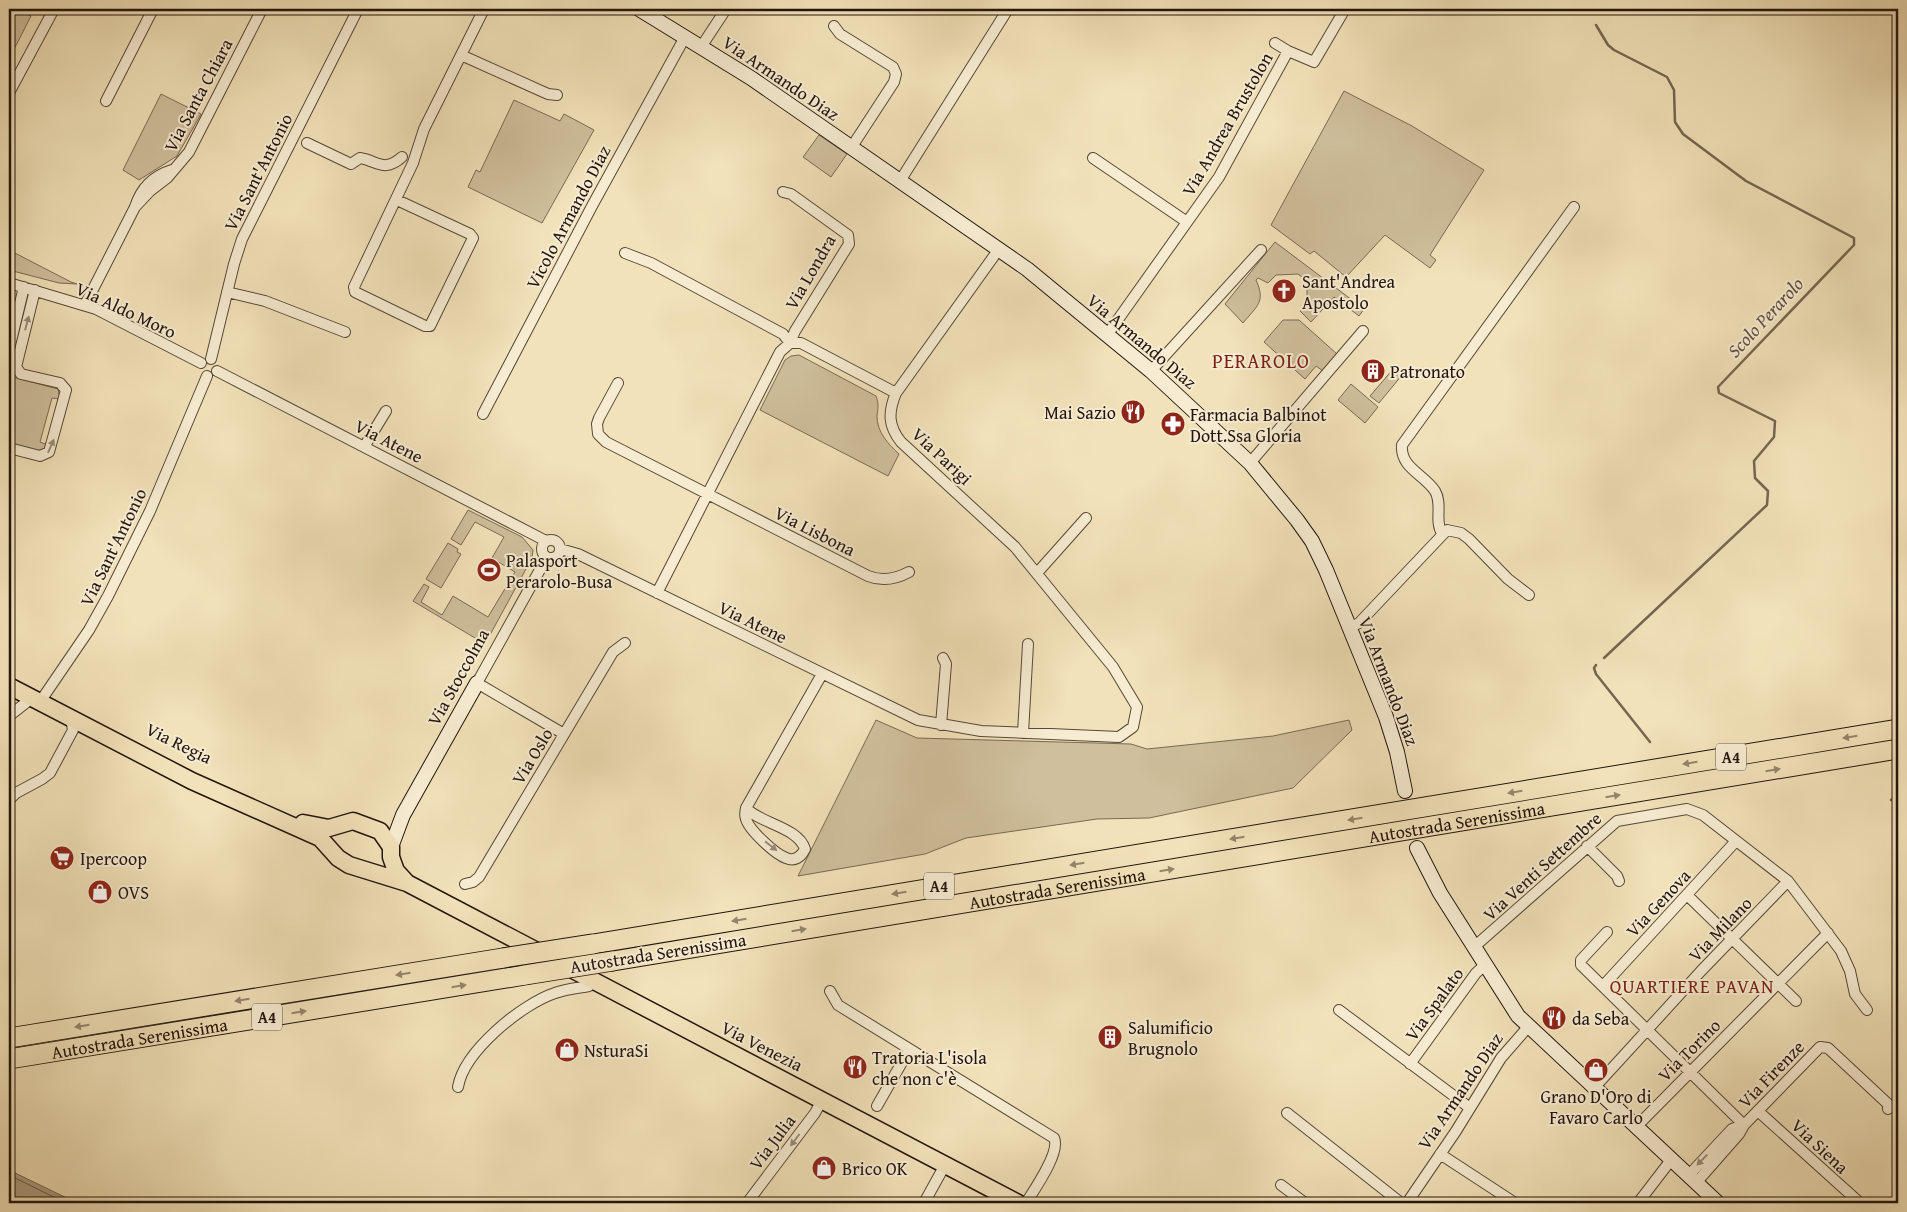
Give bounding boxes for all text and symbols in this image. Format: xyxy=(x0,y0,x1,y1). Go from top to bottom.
street label: Via Armando Diaz xyxy=(717,29,845,127)
street label: Via Santa Chiara xyxy=(157,33,239,156)
street label: Via Andrea Brustolon xyxy=(1175,47,1279,201)
street label: Via Sant'Antonio xyxy=(217,109,299,235)
street label: Vicolo Armando Diaz xyxy=(519,140,617,294)
street label: Via Londra xyxy=(778,229,843,315)
place label: Sant'Andrea Apostolo xyxy=(1302,268,1396,316)
water label: Scolo Perarolo xyxy=(1720,271,1810,363)
street label: Via Aldo Moro xyxy=(71,275,181,345)
church icon: Sant'Andrea Apostolo xyxy=(1271,278,1297,304)
street label: Via Armando Diaz xyxy=(1081,287,1203,395)
one-way arrow xyxy=(23,316,31,331)
district label: PERAROLO xyxy=(1212,346,1310,375)
building icon: Patronato xyxy=(1360,358,1386,384)
place label: Patronato xyxy=(1390,358,1465,385)
place label: Mai Sazio xyxy=(1044,399,1116,426)
restaurant icon: Mai Sazio xyxy=(1120,399,1146,425)
place label: Farmacia Balbinot Dott.Ssa Gloria xyxy=(1190,401,1327,449)
pharmacy icon: Farmacia Balbinot Dott.Ssa Gloria xyxy=(1160,411,1186,437)
street label: Via Atene xyxy=(350,412,428,470)
street label: Via Parigi xyxy=(906,421,978,491)
one-way arrow xyxy=(47,439,55,453)
street label: Via Sant'Antonio xyxy=(73,483,153,611)
street label: Via Lisbona xyxy=(770,499,861,563)
place label: Palasport Perarolo-Busa xyxy=(506,547,613,595)
sports icon: Palasport Perarolo-Busa xyxy=(476,557,502,583)
street label: Via Atene xyxy=(714,594,792,650)
street label: Via Armando Diaz xyxy=(1352,613,1426,749)
street label: Via Stoccolma xyxy=(420,623,496,730)
street label: Via Regia xyxy=(141,715,217,771)
street label: Via Oslo xyxy=(505,723,559,789)
one-way arrow xyxy=(1842,733,1858,741)
road number: A4 xyxy=(1716,744,1746,770)
one-way arrow xyxy=(1681,760,1697,768)
one-way arrow xyxy=(1765,765,1781,773)
one-way arrow xyxy=(1507,789,1523,797)
one-way arrow xyxy=(1605,792,1621,800)
street label: Autostrada Serenissima xyxy=(1366,794,1547,850)
street label: Via Venti Settembre xyxy=(1476,805,1608,927)
one-way arrow xyxy=(1346,815,1362,823)
one-way arrow xyxy=(1229,834,1245,842)
one-way arrow xyxy=(764,841,777,851)
supermarket icon: Ipercoop xyxy=(49,845,75,871)
place label: Ipercoop xyxy=(80,845,147,872)
street label: Autostrada Serenissima xyxy=(967,860,1148,916)
one-way arrow xyxy=(1068,860,1084,868)
street label: Via Genova xyxy=(1619,863,1697,943)
one-way arrow xyxy=(1159,866,1175,874)
road number: A4 xyxy=(924,872,954,899)
shop icon: OVS xyxy=(87,879,113,905)
place label: OVS xyxy=(118,879,149,906)
one-way arrow xyxy=(891,889,907,897)
street label: Via Milano xyxy=(1682,890,1758,968)
one-way arrow xyxy=(731,916,747,924)
street label: Autostrada Serenissima xyxy=(568,926,749,980)
one-way arrow xyxy=(792,926,808,934)
street label: Via Spalato xyxy=(1398,962,1470,1046)
one-way arrow xyxy=(394,971,410,979)
district label: QUARTIERE PAVAN xyxy=(1610,972,1774,1000)
one-way arrow xyxy=(451,982,467,990)
one-way arrow xyxy=(234,997,250,1005)
road number: A4 xyxy=(252,1004,282,1030)
restaurant icon: da Seba xyxy=(1541,1005,1567,1031)
place label: da Seba xyxy=(1572,1005,1630,1032)
one-way arrow xyxy=(291,1008,307,1016)
street label: Autostrada Serenissima xyxy=(49,1010,230,1065)
street label: Via Torino xyxy=(1651,1012,1727,1088)
street label: Via Venezia xyxy=(716,1014,808,1078)
place label: Salumificio Brugnolo xyxy=(1128,1014,1213,1062)
one-way arrow xyxy=(74,1023,90,1031)
building icon: Salumificio Brugnolo xyxy=(1097,1024,1123,1050)
street label: Via Armando Diaz xyxy=(1411,1027,1509,1155)
street label: Via Firenze xyxy=(1732,1034,1810,1114)
shop icon: NsturaSi xyxy=(554,1037,580,1063)
place label: NsturaSi xyxy=(584,1037,649,1064)
place label: Tratoria L'isola che non c'è xyxy=(872,1044,987,1092)
restaurant icon: Tratoria L'isola che non c'è xyxy=(842,1054,868,1080)
shop icon: Grano D'Oro di Favaro Carlo xyxy=(1583,1057,1609,1083)
place label: Grano D'Oro di Favaro Carlo xyxy=(1540,1083,1652,1131)
street label: Via Julia xyxy=(742,1108,802,1175)
street label: Via Siena xyxy=(1785,1112,1855,1180)
one-way arrow xyxy=(789,1133,800,1146)
one-way arrow xyxy=(1696,1154,1708,1166)
shop icon: Brico OK xyxy=(811,1155,837,1181)
place label: Brico OK xyxy=(842,1155,908,1182)

